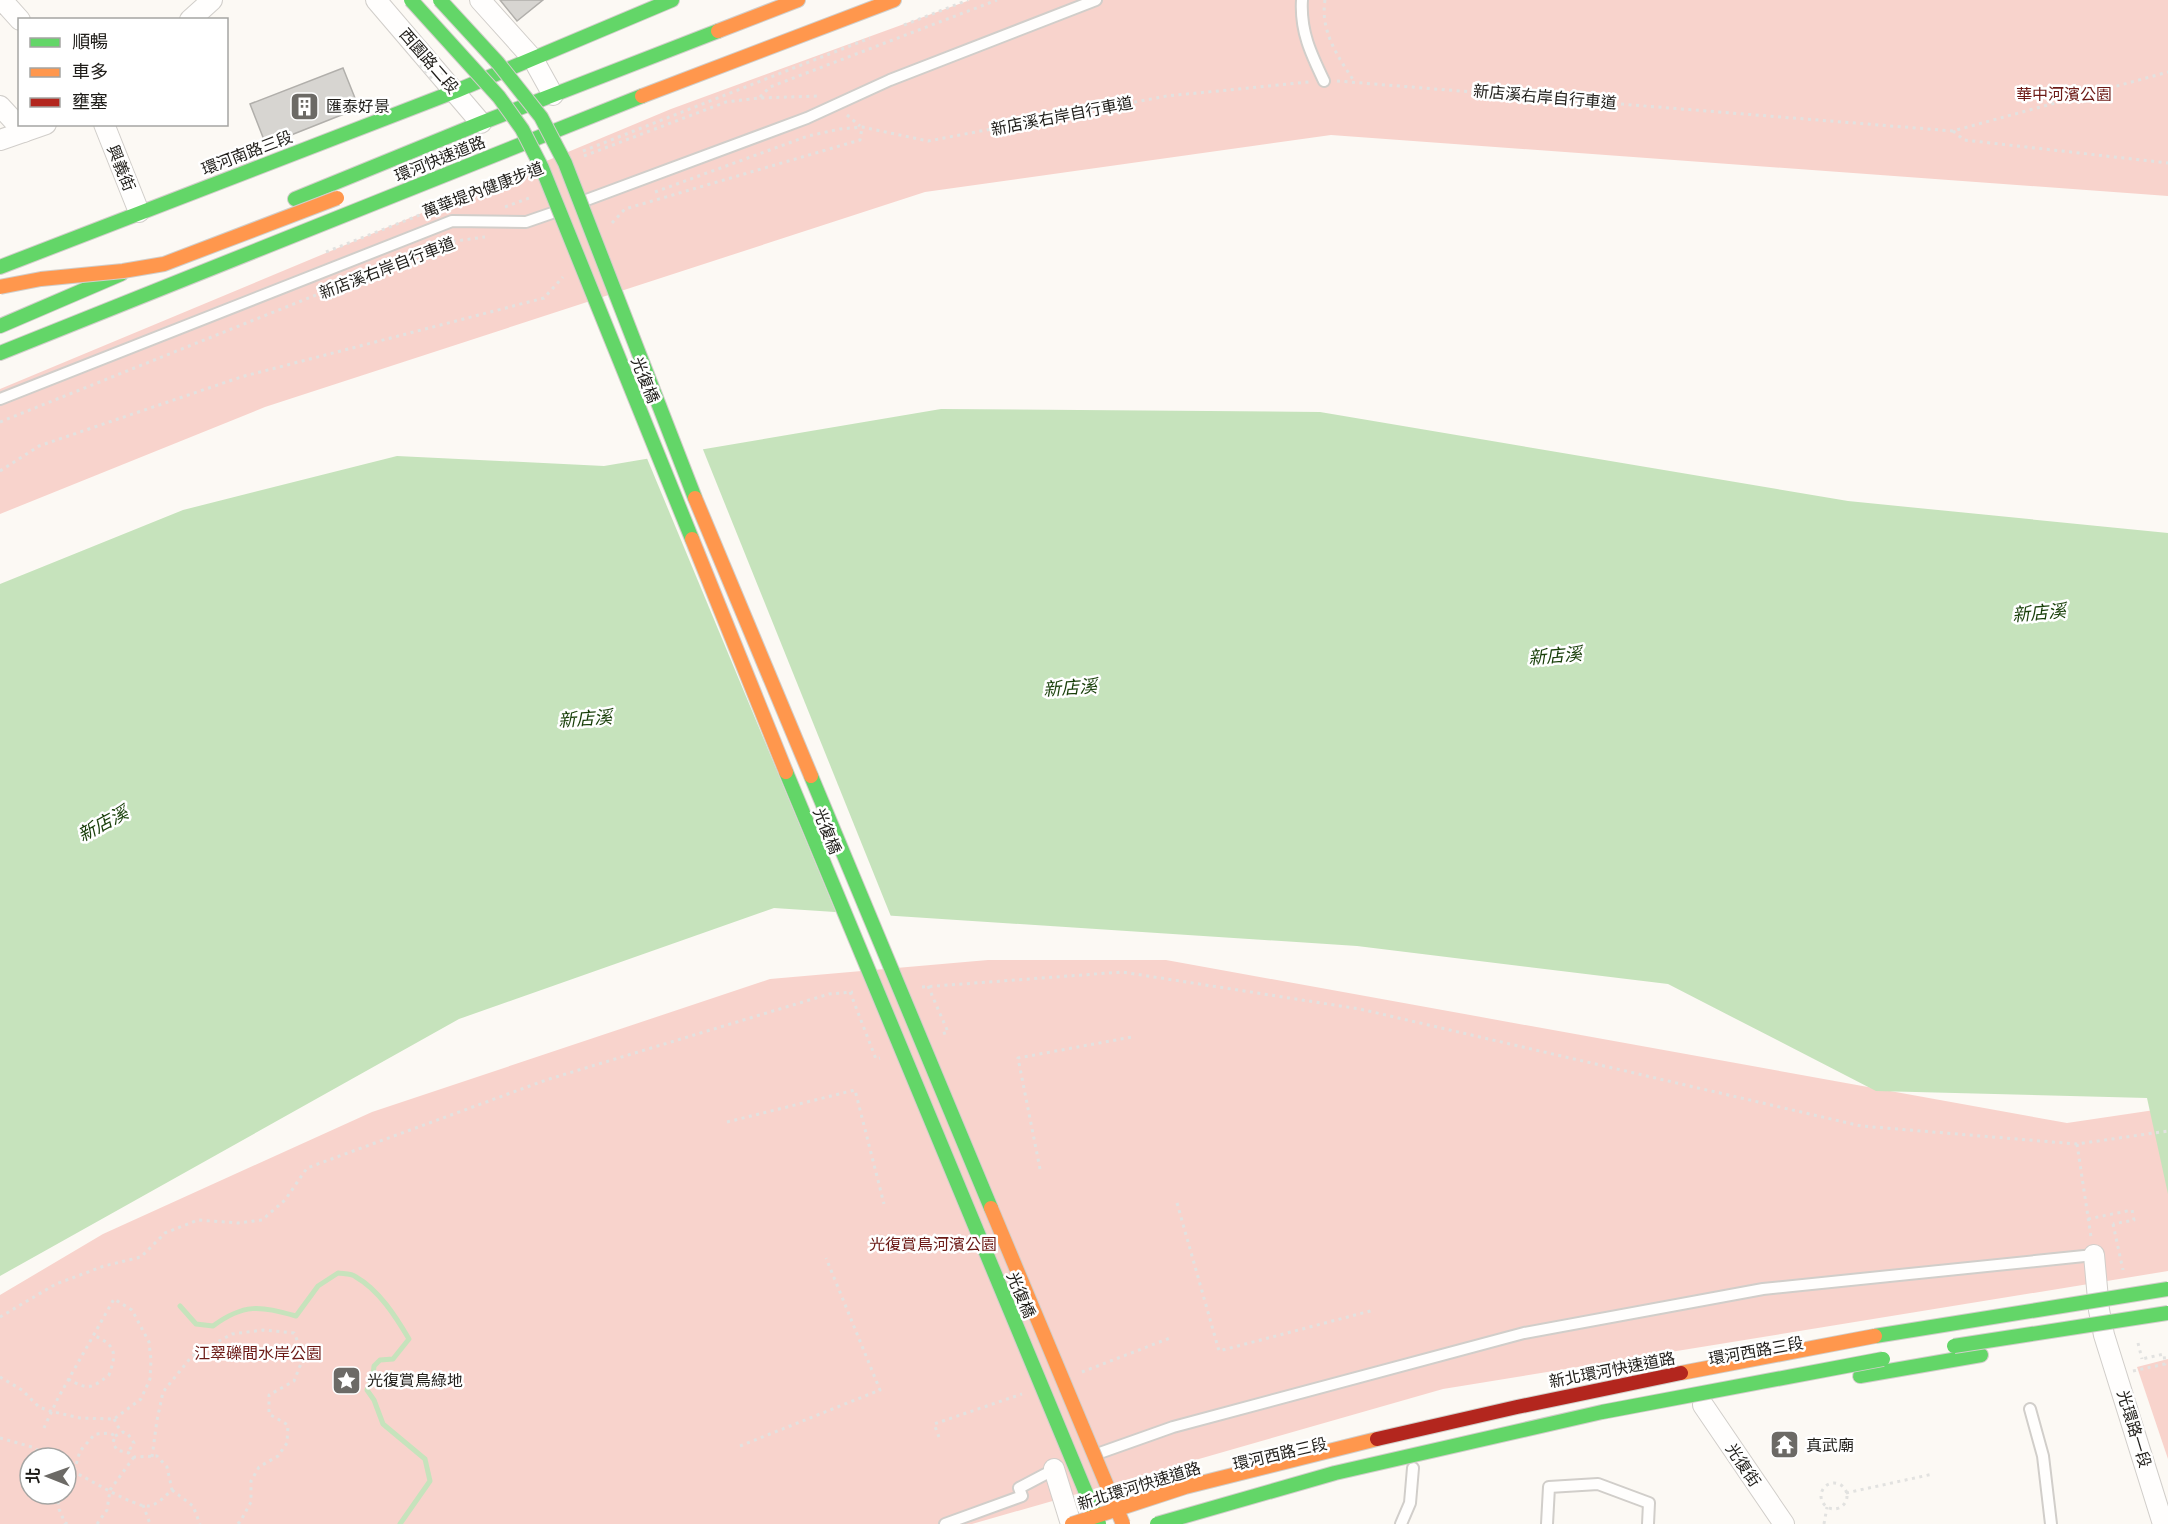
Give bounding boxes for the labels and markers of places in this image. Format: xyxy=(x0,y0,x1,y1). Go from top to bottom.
building icon: 匯泰好景 xyxy=(289,90,321,122)
place label: 匯泰好景 xyxy=(326,98,390,115)
place icon: 光復賞鳥綠地 xyxy=(330,1364,362,1396)
place label: 光復賞鳥綠地 xyxy=(367,1372,463,1389)
temple icon: 真武廟 xyxy=(1769,1429,1801,1461)
place label: 真武廟 xyxy=(1806,1437,1854,1454)

